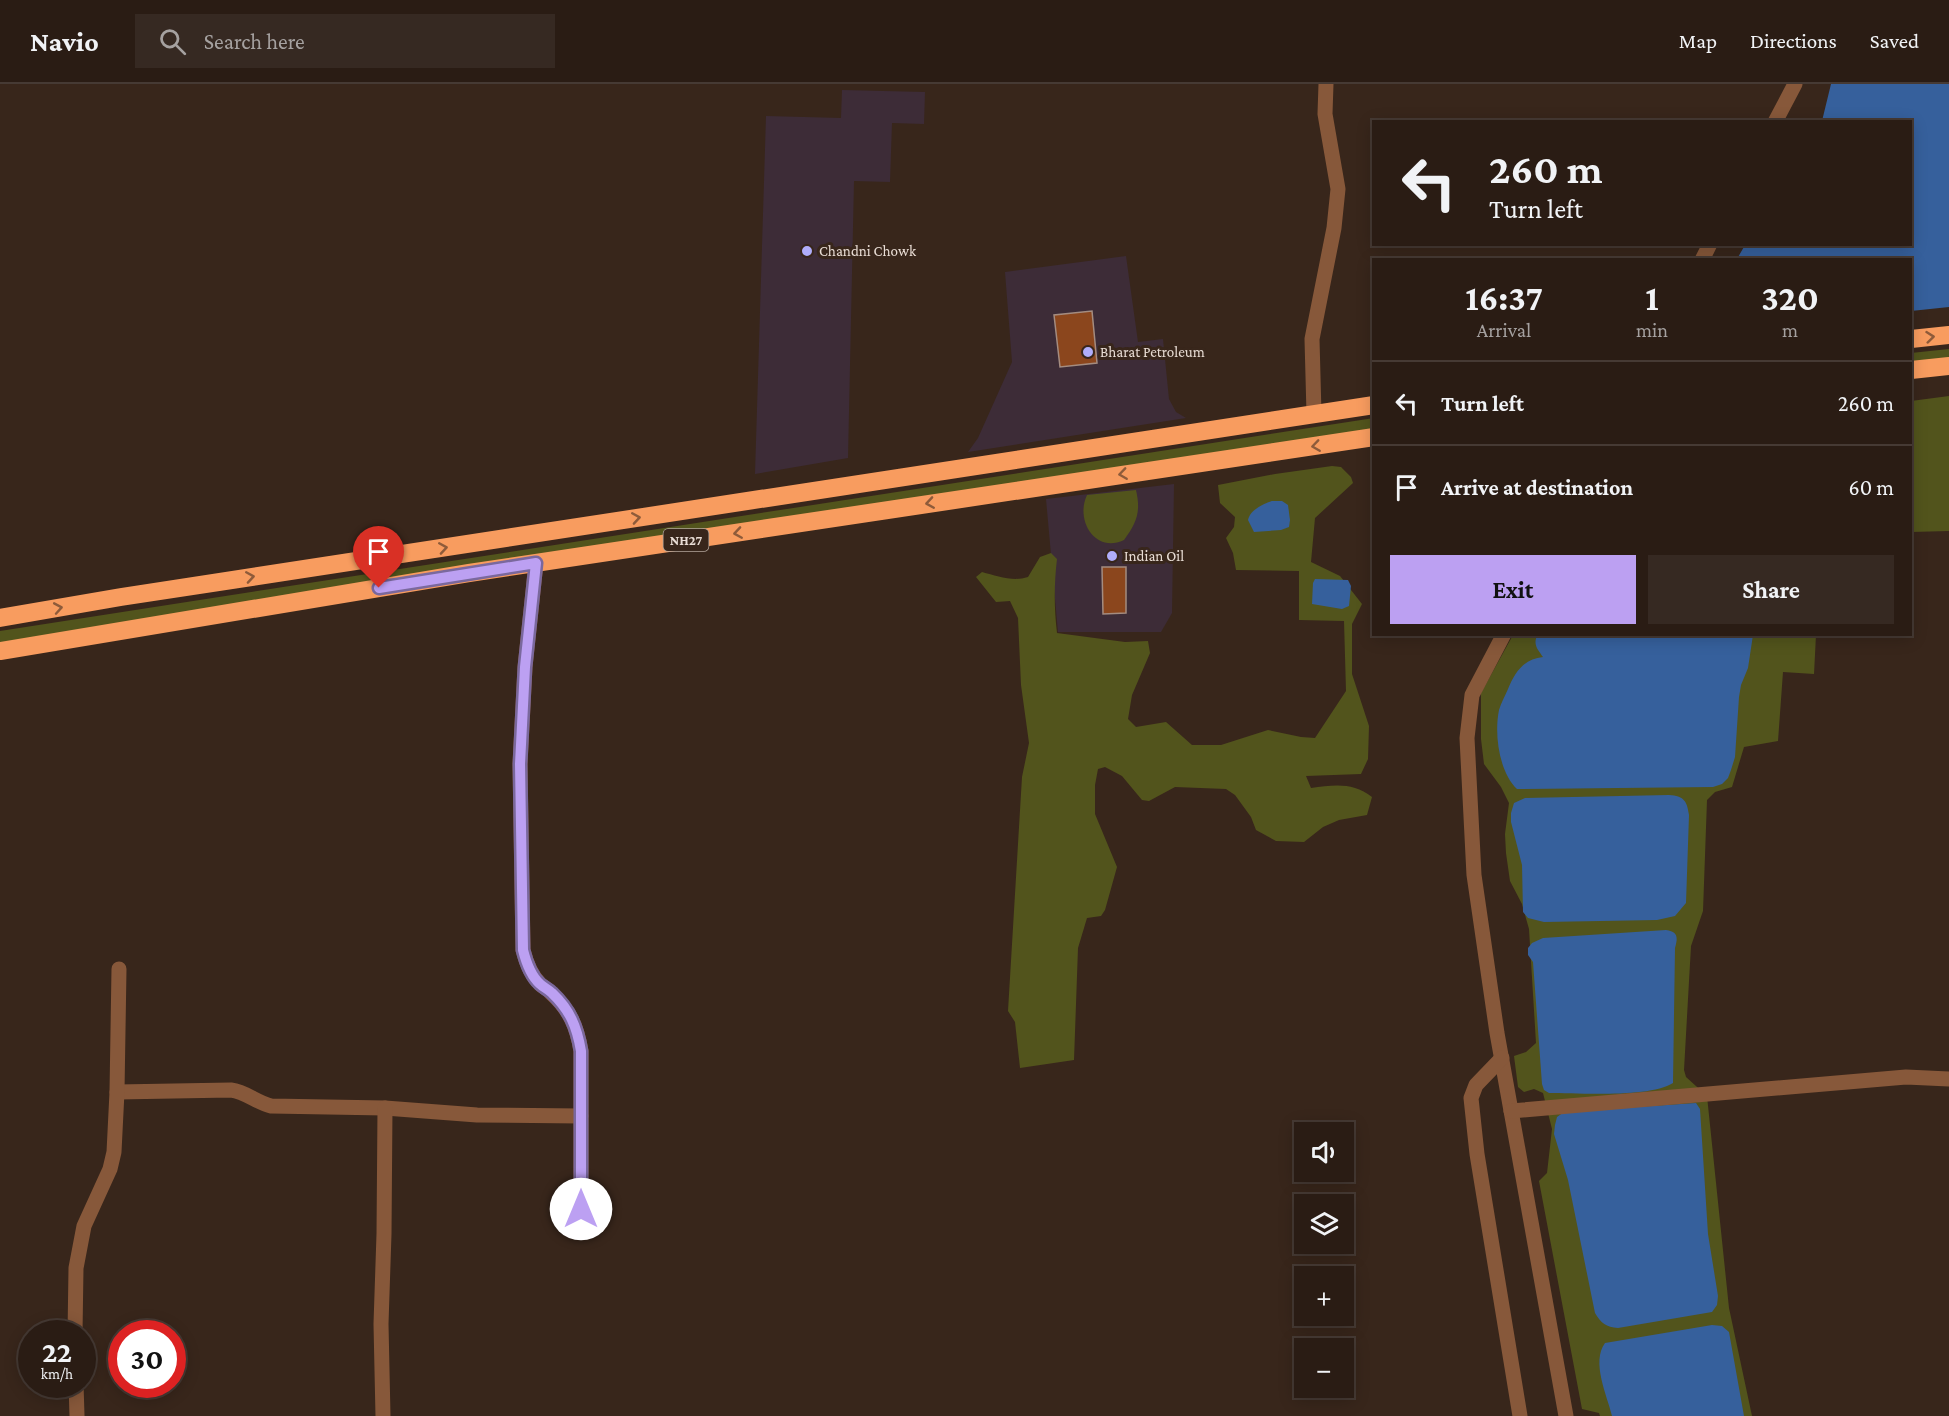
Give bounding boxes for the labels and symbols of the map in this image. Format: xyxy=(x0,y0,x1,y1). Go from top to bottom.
place label: Chandni Chowk xyxy=(819,243,917,259)
marker: Chandni Chowk xyxy=(800,244,814,258)
one-way arrow xyxy=(1925,331,1935,344)
place label: Bharat Petroleum xyxy=(1100,344,1205,360)
marker: Bharat Petroleum xyxy=(1081,345,1095,359)
one-way arrow xyxy=(1312,439,1321,451)
one-way arrow xyxy=(1119,468,1128,480)
one-way arrow xyxy=(926,496,935,508)
one-way arrow xyxy=(631,512,640,524)
pin xyxy=(353,526,404,588)
one-way arrow xyxy=(733,526,742,538)
road number: NH27 xyxy=(664,529,708,551)
one-way arrow xyxy=(438,542,448,554)
place label: Indian Oil xyxy=(1124,548,1184,564)
marker: Indian Oil xyxy=(1105,549,1119,563)
one-way arrow xyxy=(245,571,255,584)
one-way arrow xyxy=(52,602,62,615)
position arrow xyxy=(549,1177,613,1241)
speed limit sign: 30 xyxy=(108,1320,186,1398)

